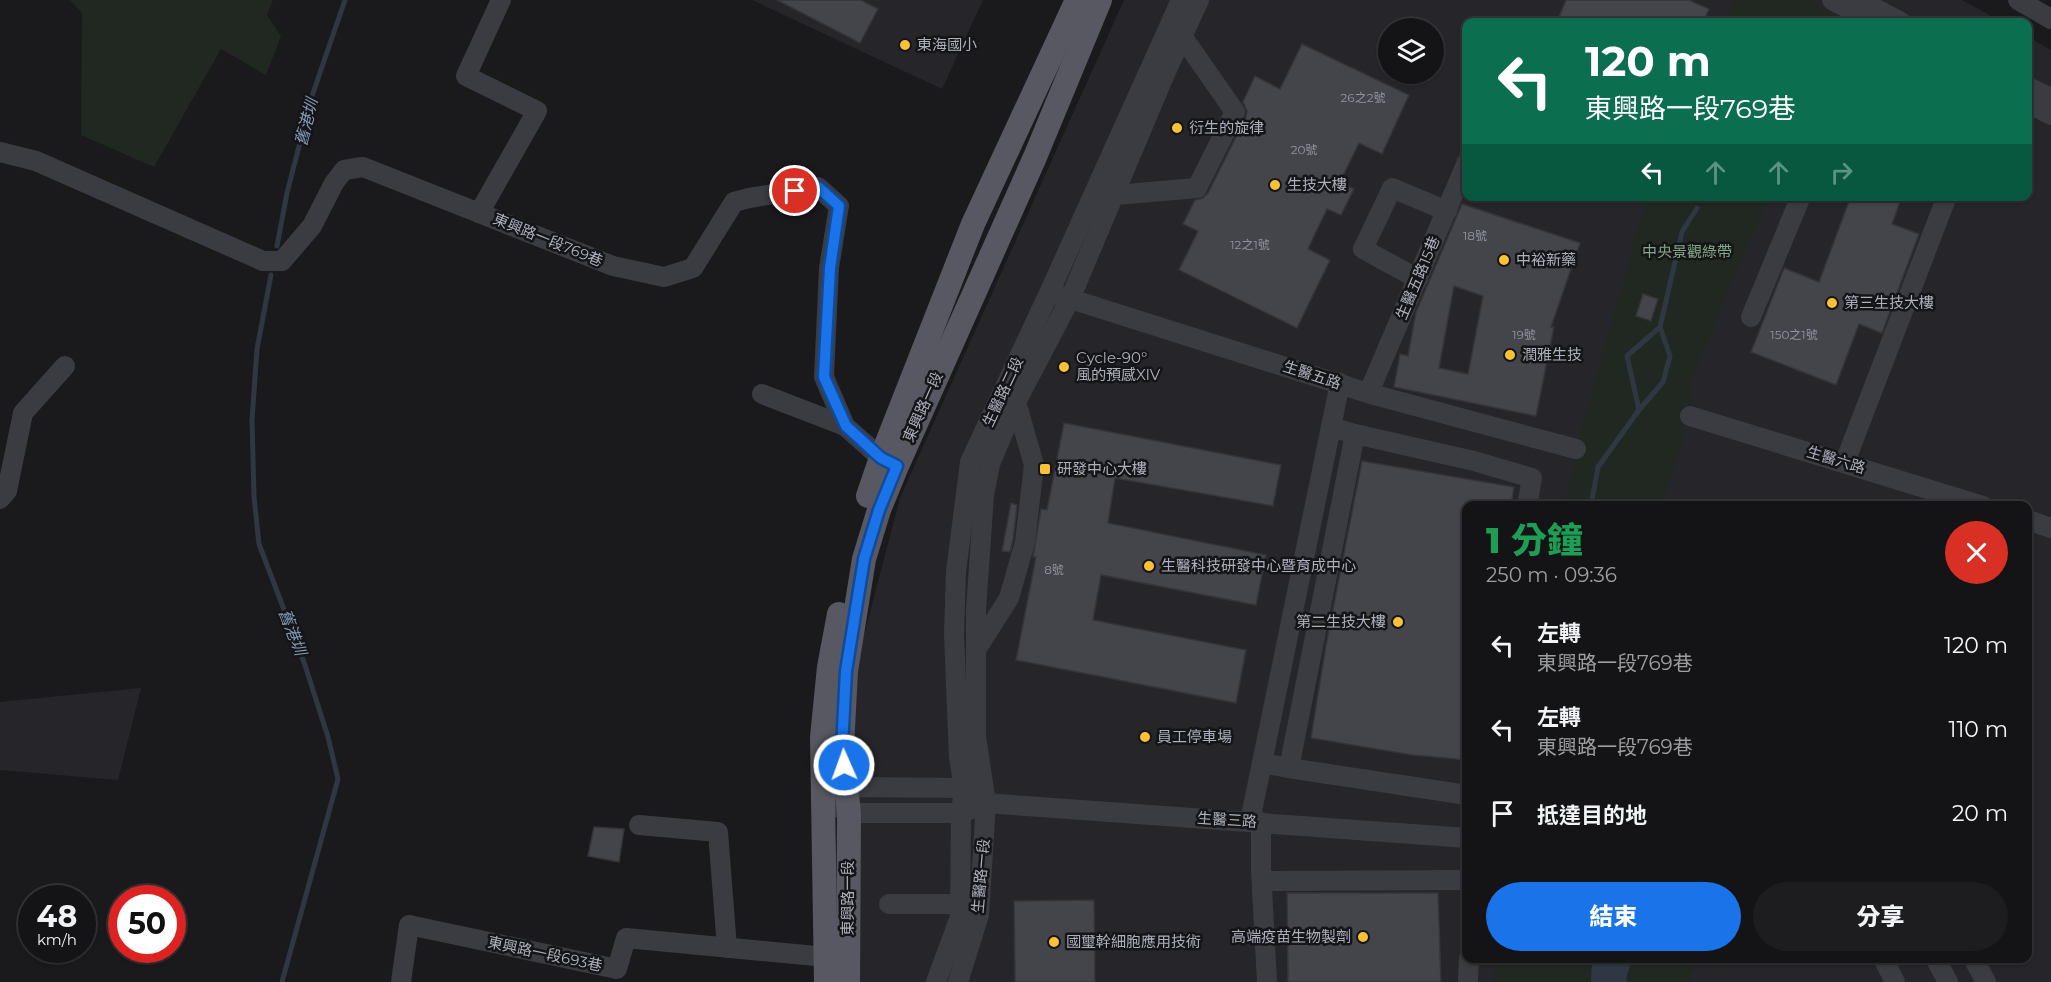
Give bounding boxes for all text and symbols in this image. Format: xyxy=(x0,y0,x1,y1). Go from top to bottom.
map controls xyxy=(1378,18,1444,84)
button: layers xyxy=(1378,18,1444,84)
place label: 東海國小 xyxy=(917,35,977,54)
text: 120 m xyxy=(1585,35,1711,87)
marker: 東海國小 xyxy=(898,38,912,52)
icon: left xyxy=(1486,42,1564,120)
house number: 26之2號 xyxy=(1341,90,1385,105)
text: 東興路一段769巷 xyxy=(1585,92,1795,125)
water label: 舊港圳 xyxy=(291,95,322,148)
place label: 衍生的旋律 xyxy=(1189,118,1264,137)
marker: 衍生的旋律 xyxy=(1170,121,1184,135)
house number: 20號 xyxy=(1291,142,1317,157)
icon: left xyxy=(1636,156,1669,189)
icon: ahead xyxy=(1699,156,1732,189)
icon: ahead xyxy=(1762,156,1795,189)
icon: right xyxy=(1825,156,1858,189)
pin xyxy=(769,165,820,216)
icon: arrive xyxy=(778,174,811,207)
place label: 生技大樓 xyxy=(1287,175,1347,194)
marker: 生技大樓 xyxy=(1268,178,1282,192)
street label: 東興路一段769巷 xyxy=(490,209,606,270)
house number: 18號 xyxy=(1463,228,1487,243)
street label: 生醫五路15巷 xyxy=(1391,233,1444,322)
house number: 12之1號 xyxy=(1230,237,1270,252)
park label: 中央景觀綠帶 xyxy=(1642,242,1732,261)
place label: 中裕新藥 xyxy=(1516,250,1576,269)
marker: 中裕新藥 xyxy=(1497,253,1511,267)
place label: 第三生技大樓 xyxy=(1844,293,1934,312)
marker: 第三生技大樓 xyxy=(1825,296,1839,310)
house number: 19號 xyxy=(1512,327,1536,342)
house number: 150之1號 xyxy=(1770,327,1818,342)
place label: 潤雅生技 xyxy=(1522,345,1582,364)
place label: Cycle-90° 風的預感XIV xyxy=(1076,348,1161,384)
marker: 潤雅生技 xyxy=(1503,348,1517,362)
street label: 生醫路二段 xyxy=(978,354,1027,430)
street label: 生醫五路 xyxy=(1281,356,1344,393)
marker: Cycle-90° 風的預感XIV xyxy=(1057,360,1071,374)
street label: 東興路一段 xyxy=(899,369,946,445)
street label: 生醫六路 xyxy=(1805,442,1868,477)
place label: 研發中心大樓 xyxy=(1057,459,1147,478)
marker: 研發中心大樓 xyxy=(1038,462,1052,476)
text: 1 分鐘 xyxy=(1486,518,1583,562)
button: close xyxy=(1945,521,2008,584)
place label: 生醫科技研發中心暨育成中心 xyxy=(1161,556,1356,575)
marker: 生醫科技研發中心暨育成中心 xyxy=(1142,559,1156,573)
house number: 8號 xyxy=(1044,562,1064,577)
text: 250 m · 09:36 xyxy=(1486,563,1617,587)
water label: 舊港圳 xyxy=(275,606,311,660)
place label: 第二生技大樓 xyxy=(1296,612,1386,631)
marker: 第二生技大樓 xyxy=(1391,615,1405,629)
text: 左轉 xyxy=(1537,620,1581,647)
icon: left xyxy=(1486,629,1519,662)
text: 120 m xyxy=(1944,632,2008,659)
text: 東興路一段769巷 xyxy=(1537,651,1693,675)
text: 左轉 xyxy=(1537,704,1581,731)
icon: left xyxy=(1486,713,1519,746)
text: 110 m xyxy=(1948,716,2008,743)
place label: 員工停車場 xyxy=(1157,727,1232,746)
marker: 員工停車場 xyxy=(1138,730,1152,744)
position arrow xyxy=(812,733,876,797)
text: 東興路一段769巷 xyxy=(1537,735,1693,759)
icon: arrive xyxy=(1486,797,1519,830)
text: 20 m xyxy=(1952,800,2008,827)
text: 抵達目的地 xyxy=(1537,802,1647,829)
street label: 生醫三路 xyxy=(1196,808,1258,831)
street label: 生醫路一段 xyxy=(968,838,993,914)
street label: 東興路一段 xyxy=(838,860,857,936)
button: 結束 xyxy=(1486,882,1741,951)
button: 分享 xyxy=(1753,882,2008,951)
speed limit sign: 50 xyxy=(108,885,186,963)
text: 48 xyxy=(37,898,77,935)
place label: 高端疫苗生物製劑 xyxy=(1231,927,1351,946)
text: km/h xyxy=(37,930,77,949)
marker: 高端疫苗生物製劑 xyxy=(1356,930,1370,944)
street label: 東興路一段693巷 xyxy=(486,932,604,975)
place label: 國璽幹細胞應用技術 xyxy=(1066,932,1201,951)
marker: 國璽幹細胞應用技術 xyxy=(1047,935,1061,949)

